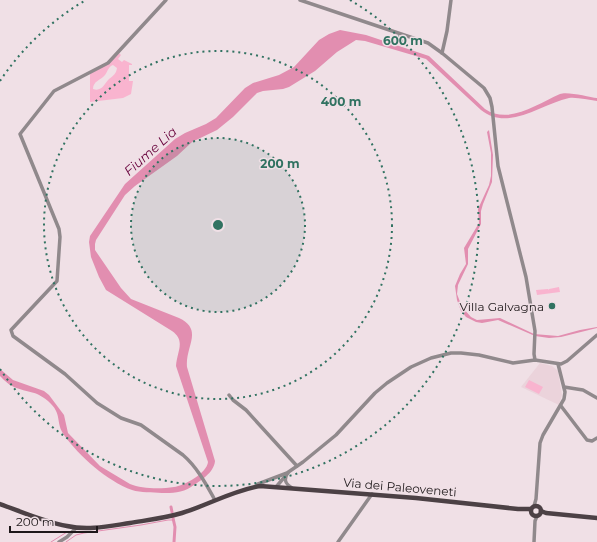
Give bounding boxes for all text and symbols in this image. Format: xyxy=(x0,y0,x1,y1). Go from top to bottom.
text: 600 m xyxy=(383,33,423,48)
text: 400 m xyxy=(321,94,361,109)
water label: Fiume Lia xyxy=(120,123,180,179)
text: 200 m xyxy=(260,156,300,171)
centre of rings xyxy=(211,218,225,232)
place label: Villa Galvagna xyxy=(460,299,544,314)
marker: Villa Galvagna xyxy=(547,301,557,311)
street label: Via dei Paleoveneti xyxy=(343,475,457,499)
scale bar xyxy=(10,508,97,534)
text: 200 m xyxy=(16,514,55,529)

